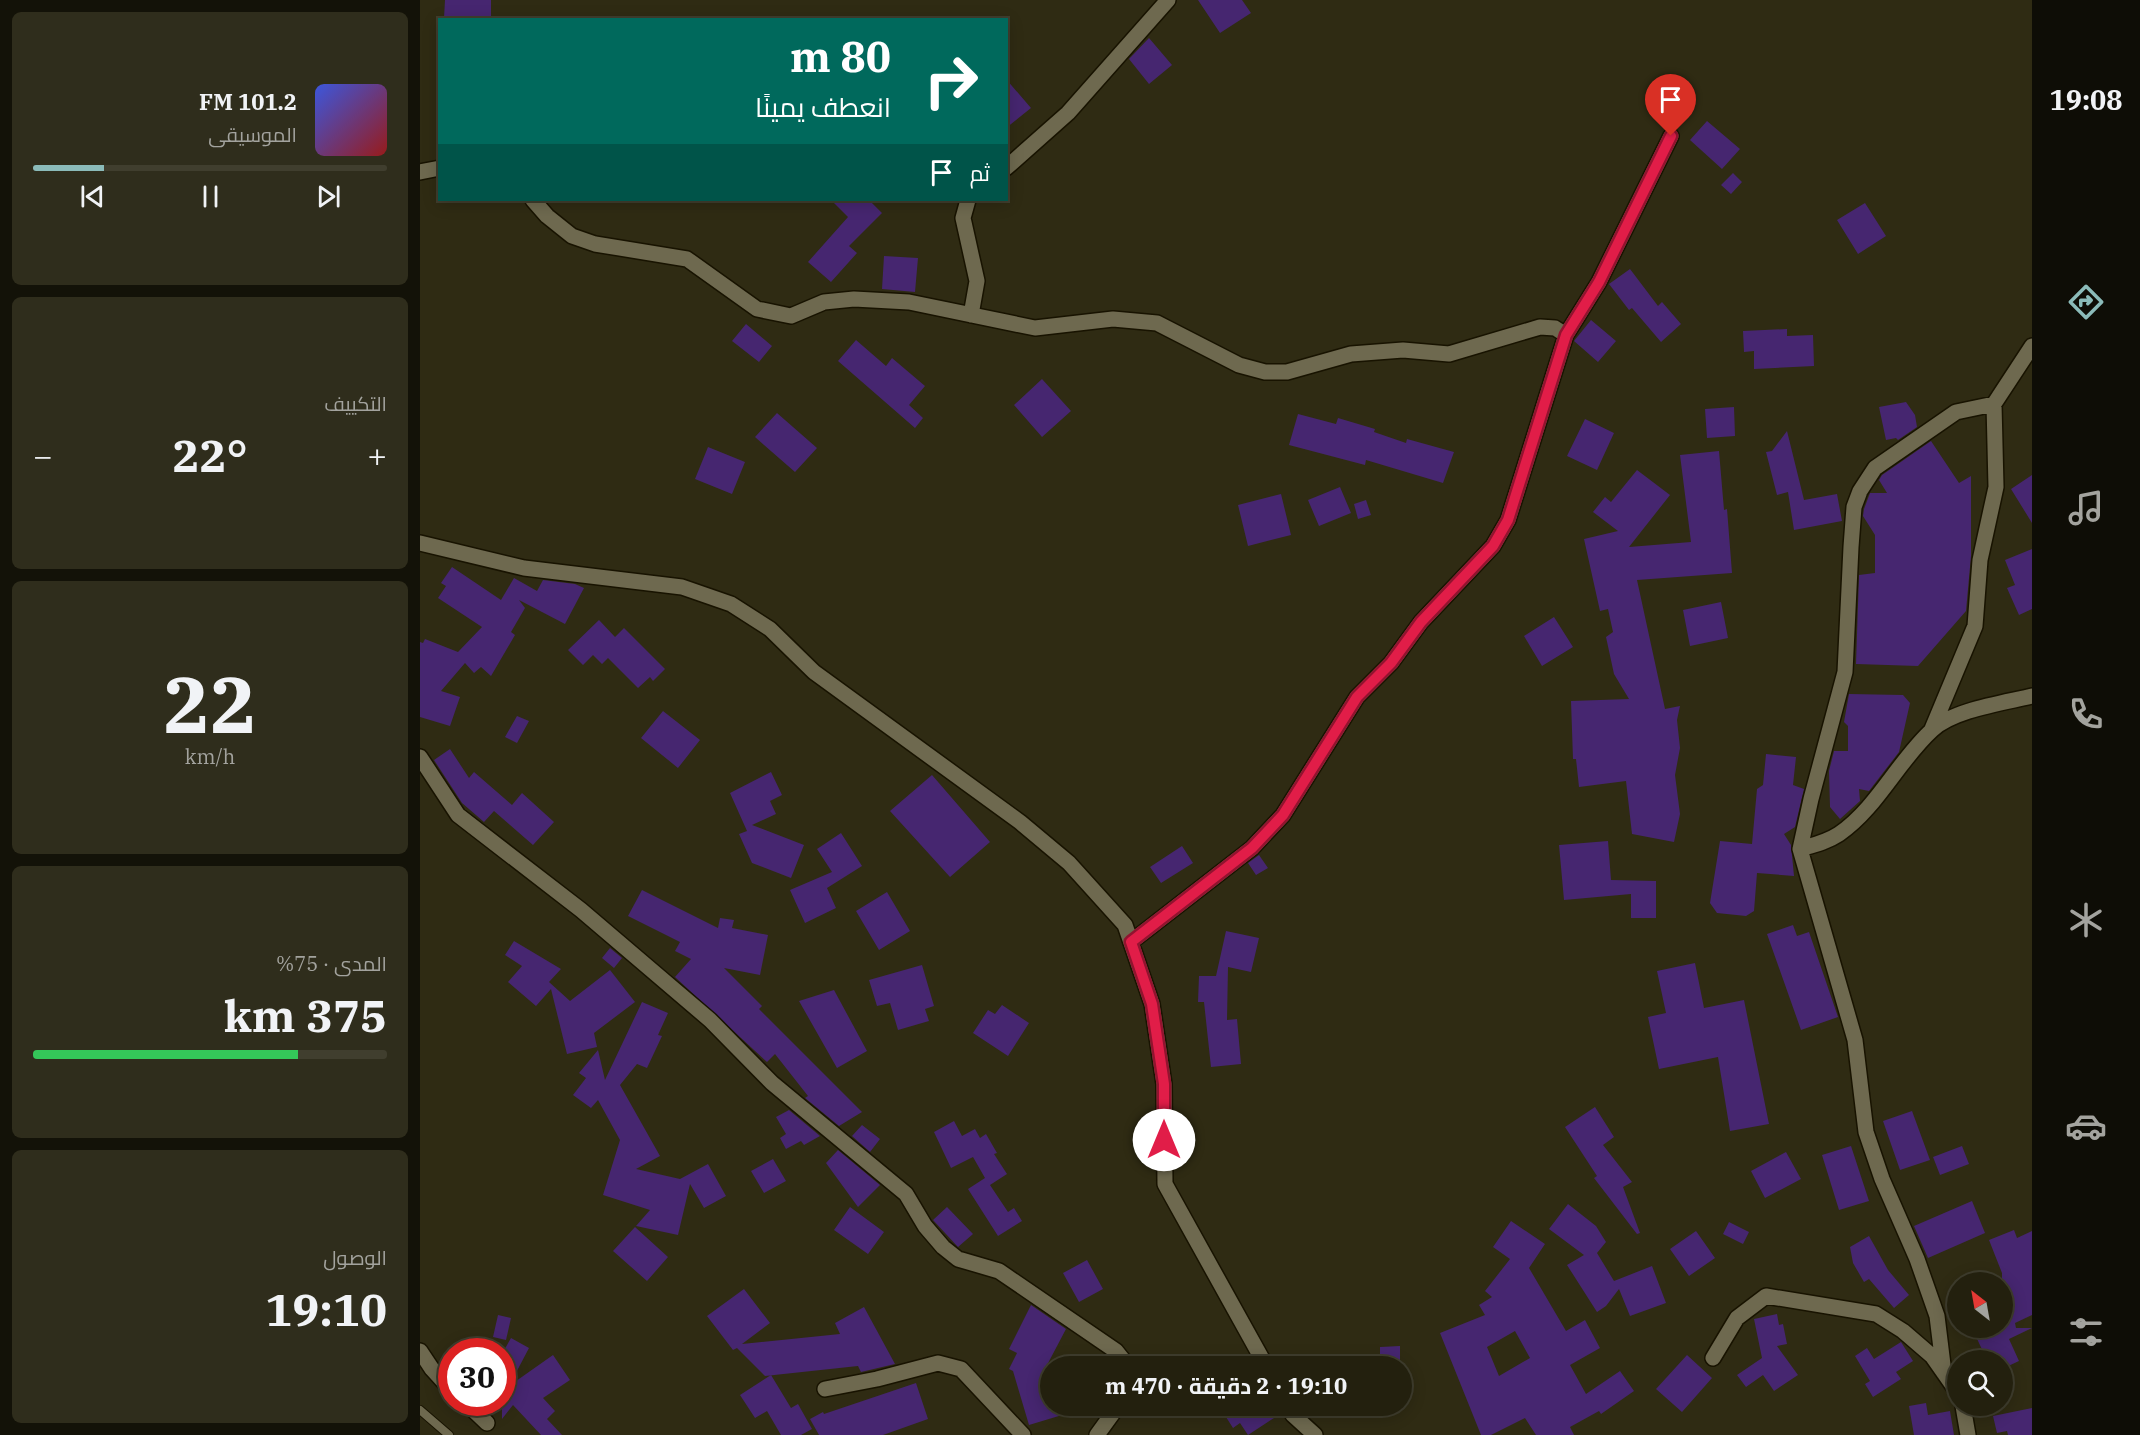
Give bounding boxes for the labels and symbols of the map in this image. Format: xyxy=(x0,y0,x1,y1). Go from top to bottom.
pin xyxy=(1645,74,1696,136)
position arrow xyxy=(1132,1108,1196,1172)
north arrow xyxy=(1947,1272,2013,1338)
speed limit sign: 30 xyxy=(438,1338,516,1416)

